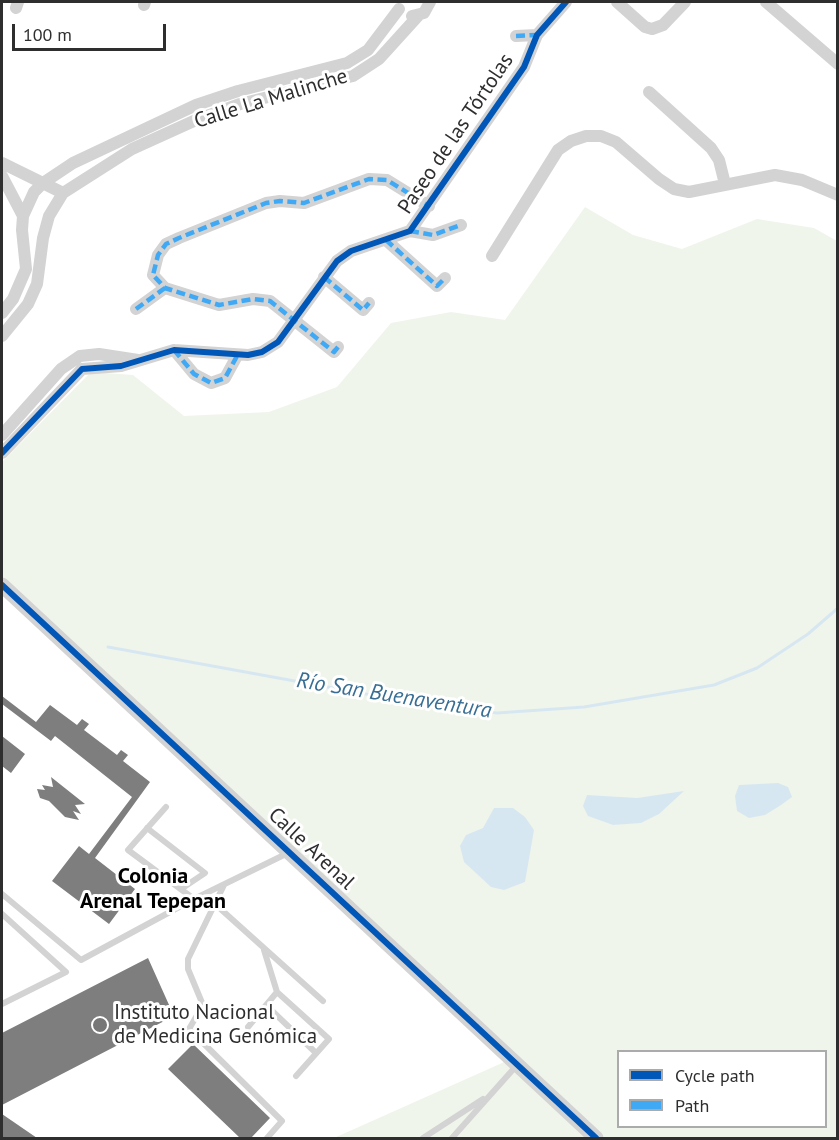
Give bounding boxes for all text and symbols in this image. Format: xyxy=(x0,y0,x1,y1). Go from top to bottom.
scale bar xyxy=(15,12,170,50)
text: 100 m xyxy=(23,23,72,46)
street label: Paseo de las Tórtolas xyxy=(393,49,519,219)
street label: Calle La Malinche xyxy=(191,64,351,134)
water label: Río San Buenaventura xyxy=(295,668,493,724)
street label: Calle Arenal xyxy=(263,803,359,895)
district label: Colonia Arenal Tepepan xyxy=(80,864,226,915)
place label: Instituto Nacional de Medicina Genómica xyxy=(114,1000,317,1050)
marker: Instituto Nacional de Medicina Genómica xyxy=(91,1016,109,1034)
legend xyxy=(617,1050,827,1128)
text: Cycle path xyxy=(675,1064,755,1087)
text: Path xyxy=(675,1094,709,1117)

